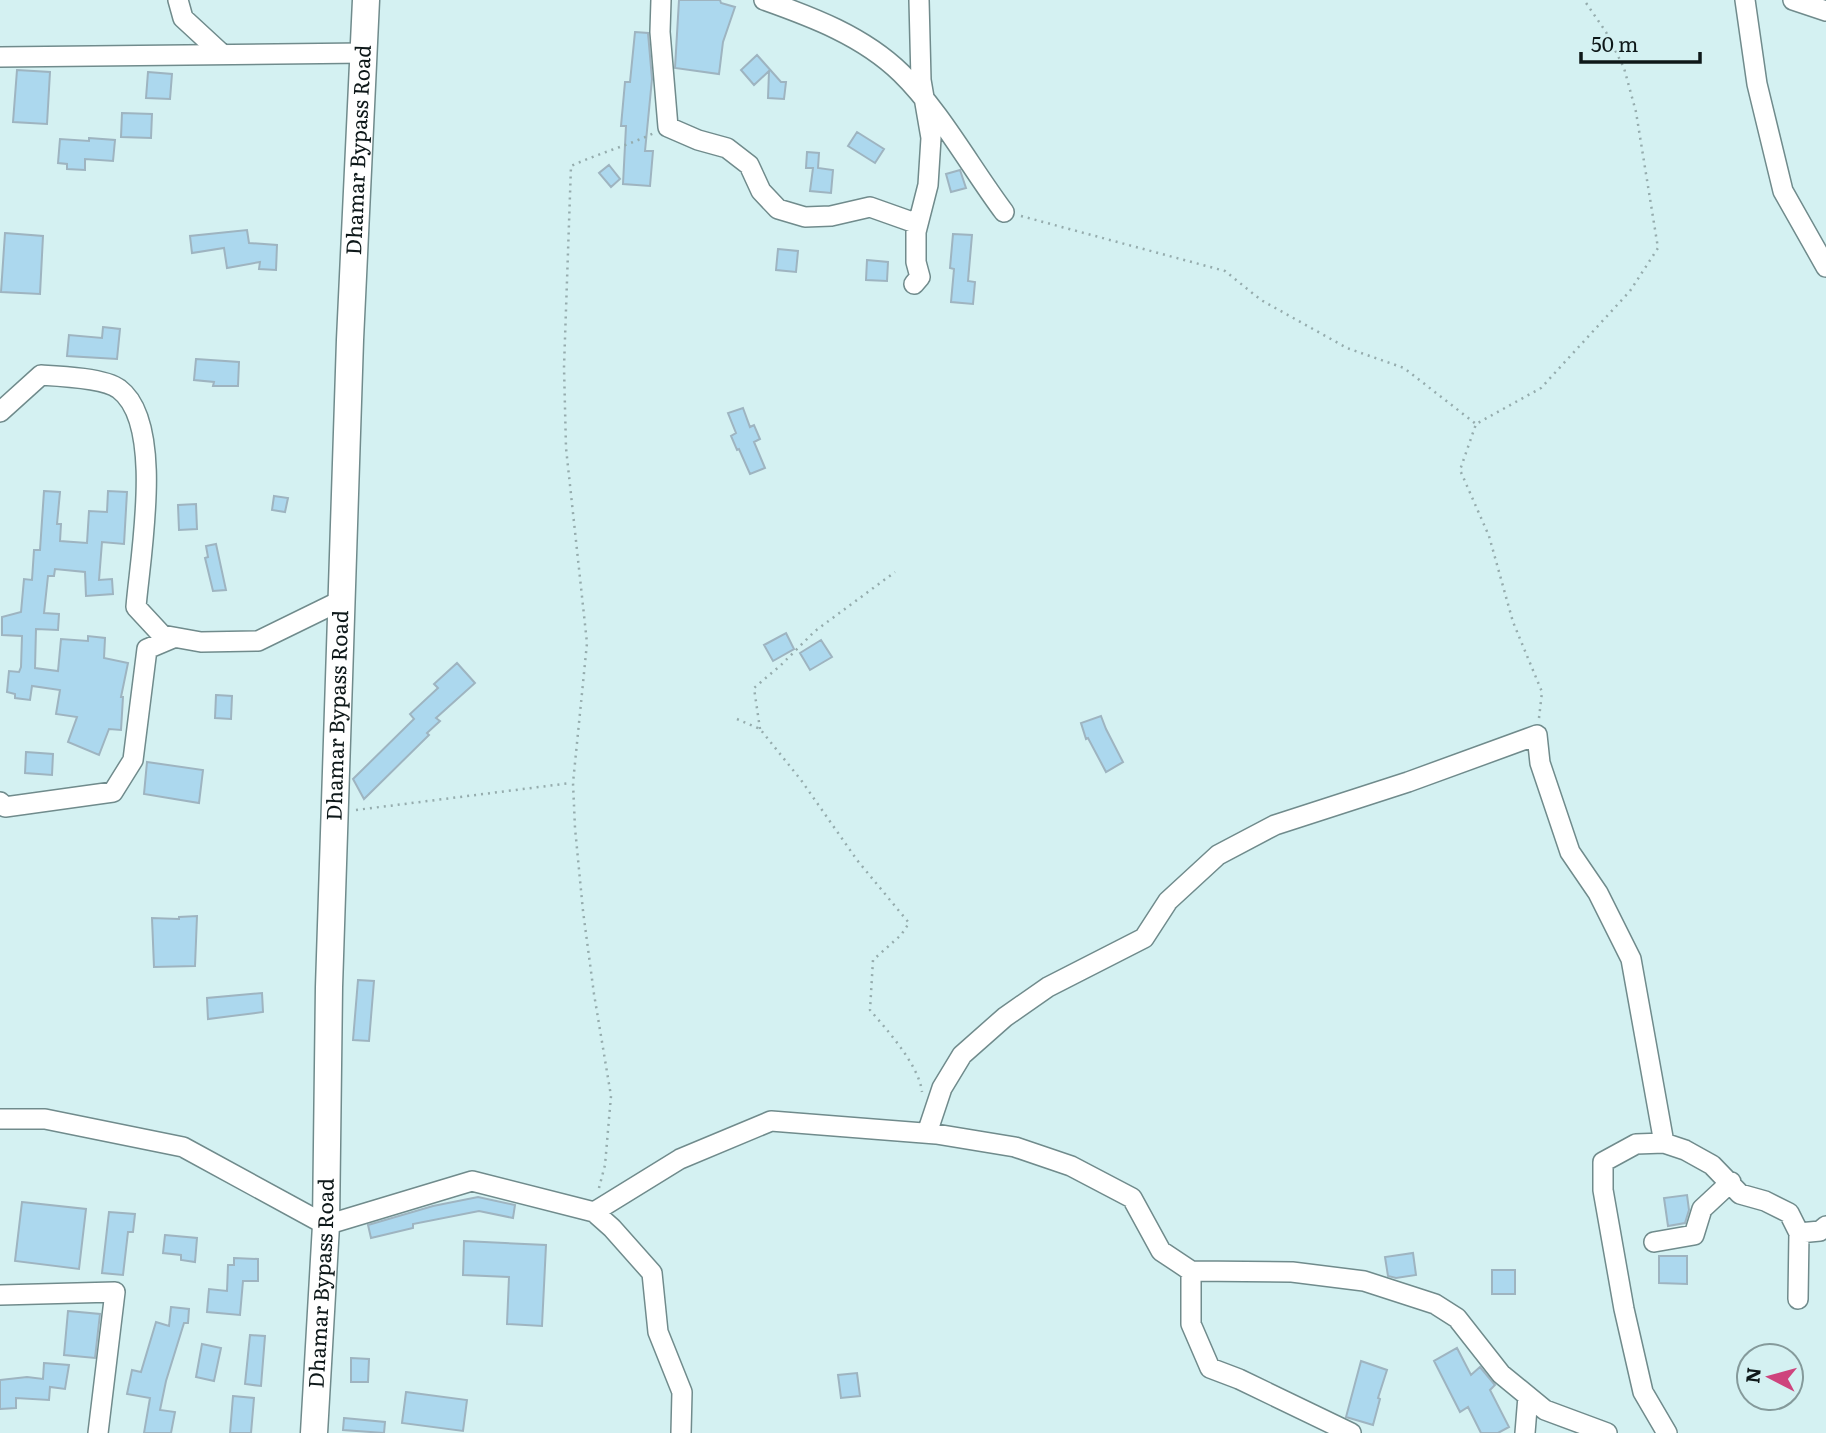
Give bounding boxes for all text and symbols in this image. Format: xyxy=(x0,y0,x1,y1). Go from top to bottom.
scale bar xyxy=(1581,21,1700,65)
text: 50 m xyxy=(1591,27,1638,58)
street label: Dhamar Bypass Road xyxy=(336,44,377,256)
street label: Dhamar Bypass Road xyxy=(316,610,354,821)
street label: Dhamar Bypass Road xyxy=(299,1178,340,1389)
north arrow xyxy=(1735,1342,1805,1412)
text: N xyxy=(1737,1366,1767,1385)

